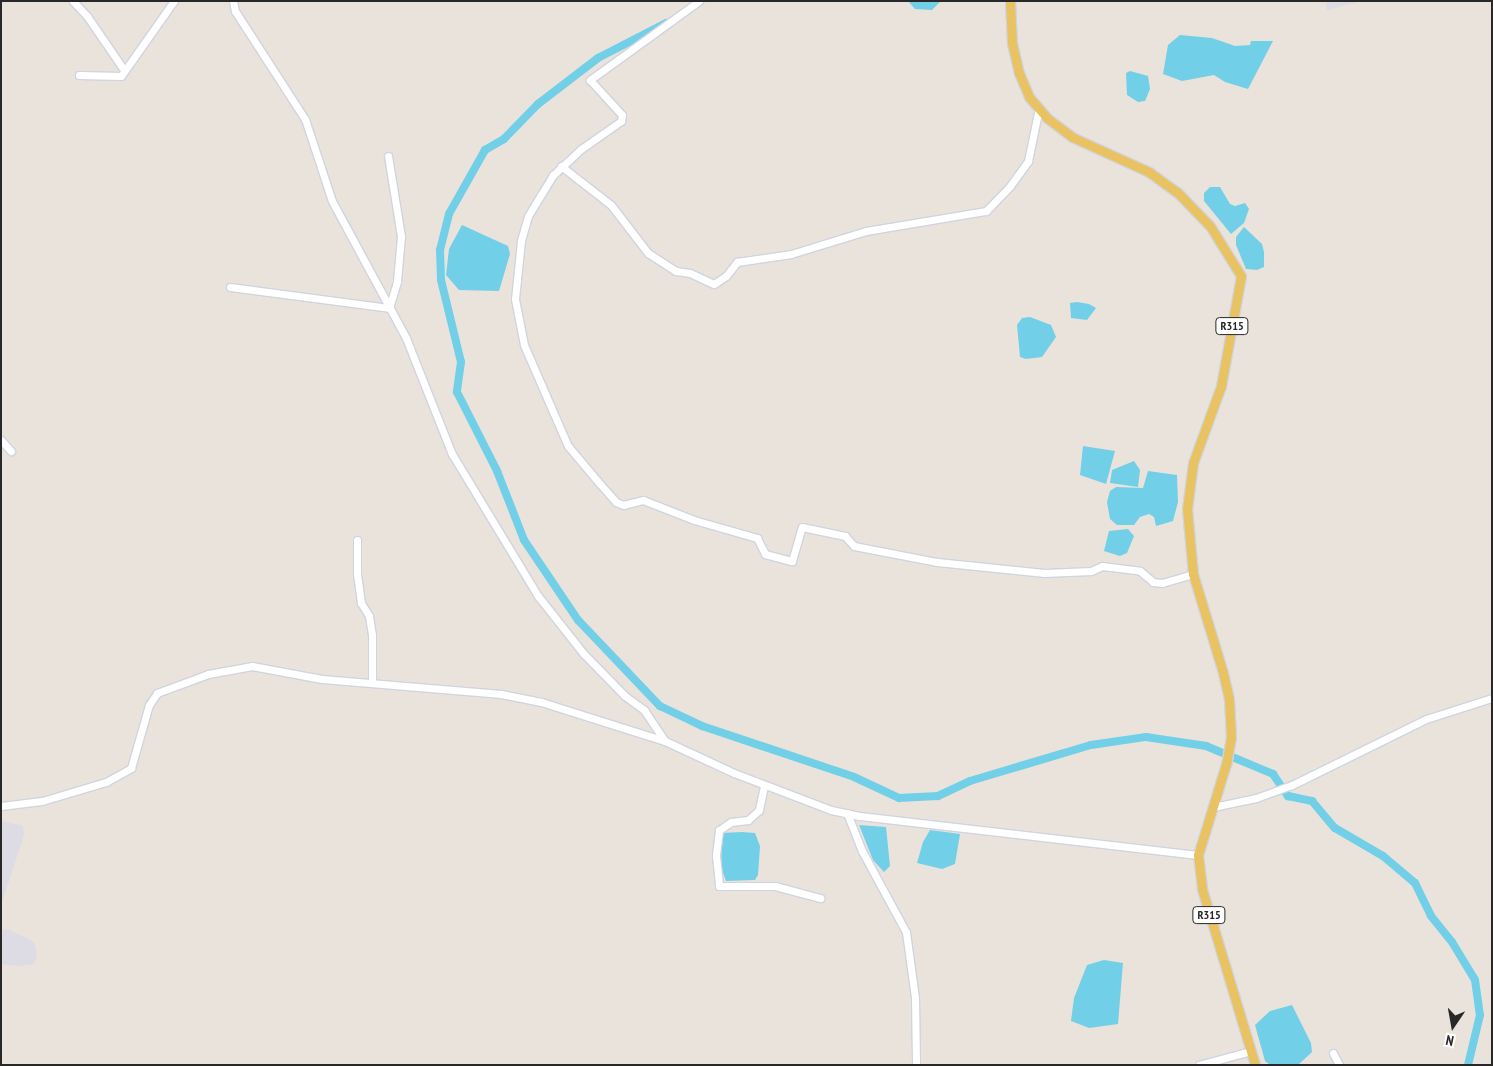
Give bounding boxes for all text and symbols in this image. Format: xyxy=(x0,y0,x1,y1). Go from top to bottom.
road number: R315 xyxy=(1214,316,1250,336)
road number: R315 xyxy=(1192,906,1226,924)
north arrow xyxy=(1428,1001,1478,1051)
text: N xyxy=(1444,1031,1455,1050)

